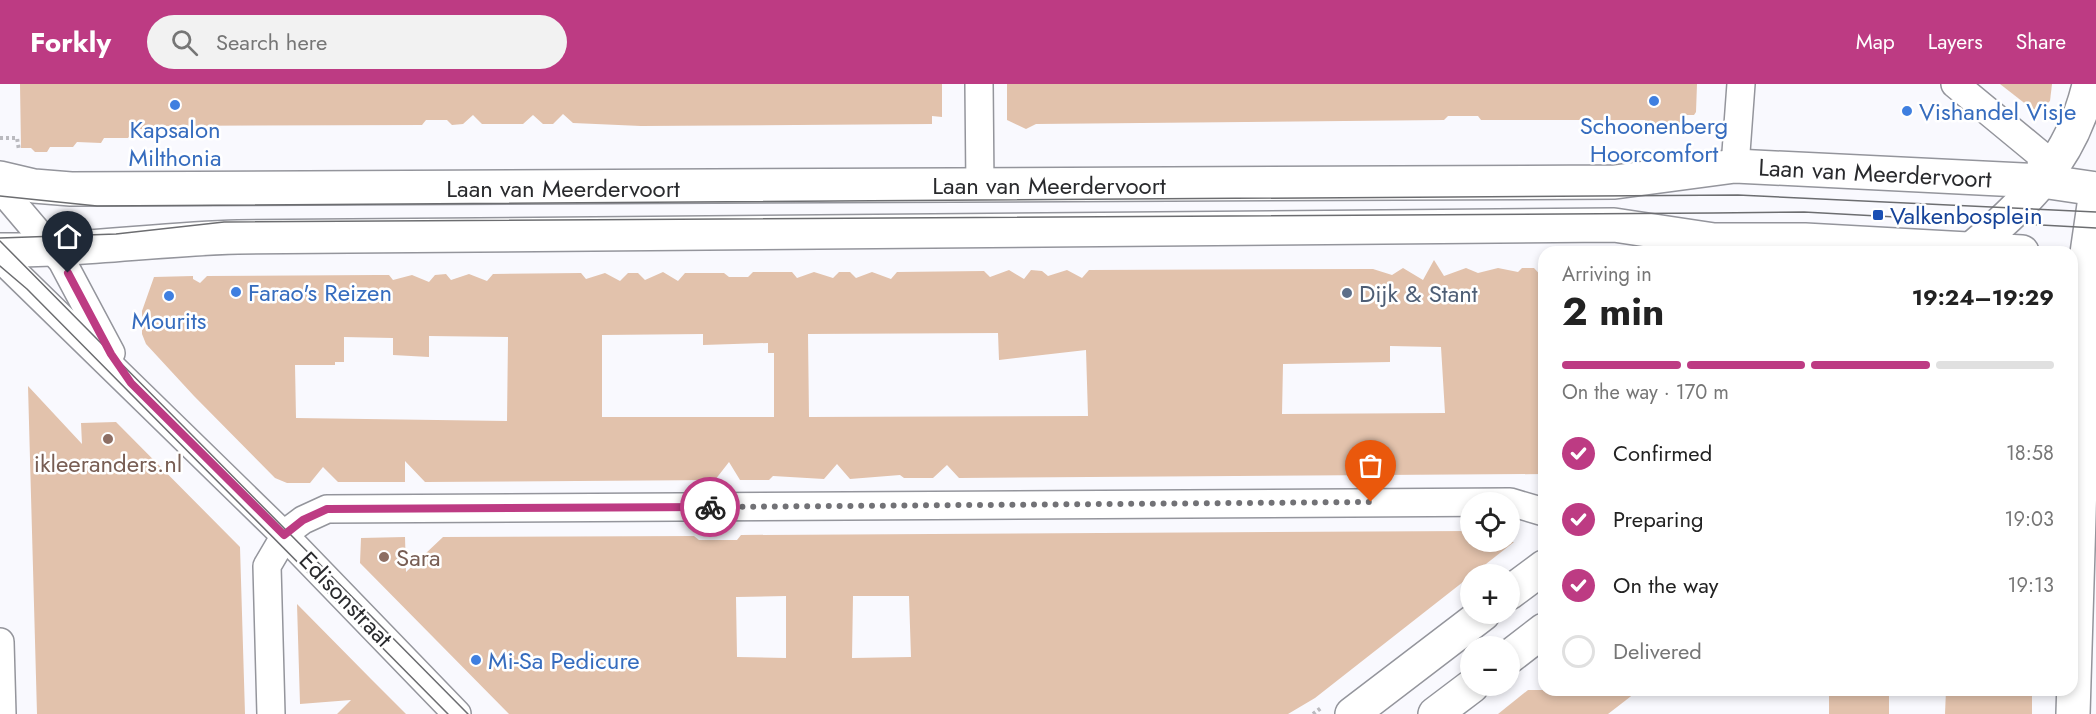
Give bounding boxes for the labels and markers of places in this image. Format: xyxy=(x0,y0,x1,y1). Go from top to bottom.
marker: Schoonenberg Hoorcomfort xyxy=(1647,94,1661,108)
place label: Vishandel Visje xyxy=(1919,94,2076,129)
marker: Kapsalon Milthonia xyxy=(168,98,182,112)
marker: Vishandel Visje xyxy=(1900,104,1914,118)
place label: Schoonenberg Hoorcomfort xyxy=(1580,108,1728,171)
place label: Kapsalon Milthonia xyxy=(128,112,222,175)
place label: Valkenbosplein xyxy=(1890,198,2043,233)
marker: Valkenbosplein xyxy=(1871,208,1885,222)
pin xyxy=(42,211,93,273)
place label: Farao's Reizen xyxy=(248,275,392,310)
place label: Dijk & Stant xyxy=(1359,276,1478,311)
marker: Farao's Reizen xyxy=(229,285,243,299)
marker: Dijk & Stant xyxy=(1340,286,1354,300)
marker: Mourits xyxy=(162,289,176,303)
place label: Mourits xyxy=(131,303,207,338)
marker: ikleeranders.nl xyxy=(101,432,115,446)
pin xyxy=(1345,440,1396,502)
place label: ikleeranders.nl xyxy=(34,446,182,481)
place label: Sara xyxy=(396,540,440,575)
marker: Sara xyxy=(377,550,391,564)
place label: Mi-Sa Pedicure xyxy=(488,643,640,678)
marker: Mi-Sa Pedicure xyxy=(469,653,483,667)

